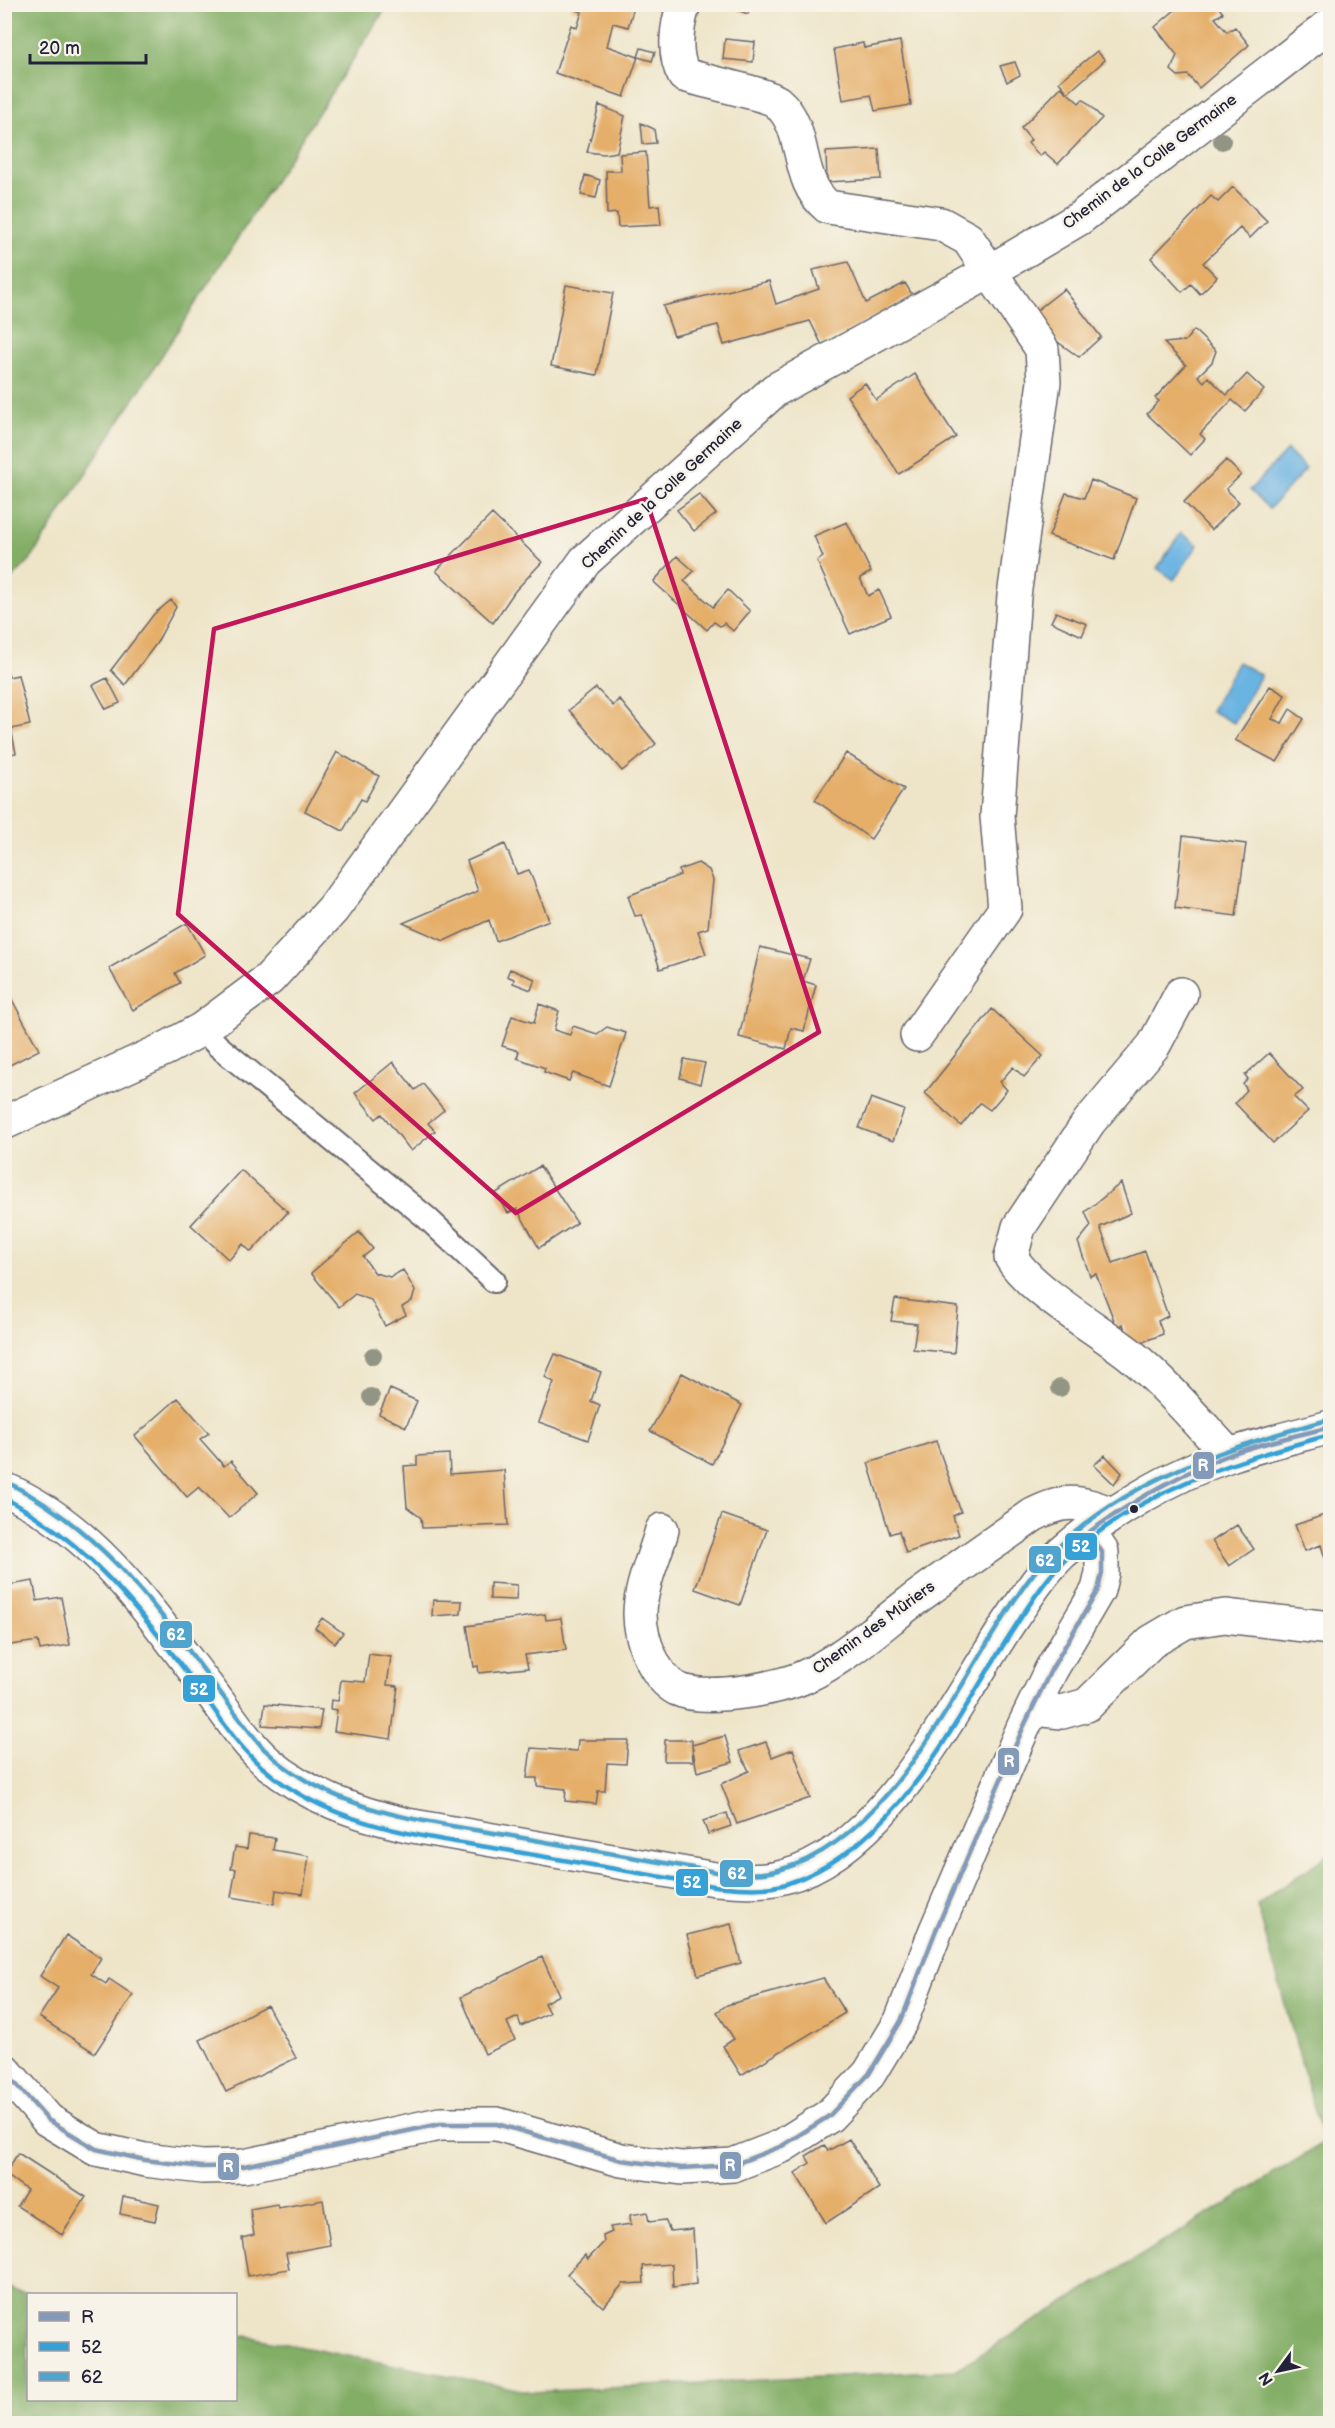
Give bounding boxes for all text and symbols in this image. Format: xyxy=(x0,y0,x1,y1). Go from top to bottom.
scale bar xyxy=(30,27,146,65)
text: 20 m xyxy=(39,38,80,59)
street label: Chemin de la Colle Germaine xyxy=(1059,90,1241,234)
street label: Chemin de la Colle Germaine xyxy=(578,414,747,574)
line badge: R xyxy=(1192,1451,1215,1480)
text: R xyxy=(1198,1457,1209,1476)
unlabelled marker xyxy=(1128,1503,1140,1515)
line badge: 52 xyxy=(1064,1532,1098,1561)
text: 52 xyxy=(1072,1538,1091,1557)
line badge: 62 xyxy=(1028,1545,1062,1574)
text: 62 xyxy=(1035,1552,1055,1571)
street label: Chemin des Mûriers xyxy=(809,1577,939,1679)
line badge: 62 xyxy=(159,1620,193,1649)
text: 62 xyxy=(166,1626,186,1645)
line badge: 52 xyxy=(182,1674,216,1703)
text: 52 xyxy=(190,1681,209,1700)
line badge: R xyxy=(997,1747,1020,1776)
text: R xyxy=(1004,1753,1015,1772)
line badge: 62 xyxy=(719,1859,754,1888)
text: 62 xyxy=(727,1865,747,1884)
line badge: 52 xyxy=(675,1868,709,1897)
text: 52 xyxy=(683,1874,702,1893)
line badge: R xyxy=(719,2151,742,2180)
line badge: R xyxy=(217,2152,240,2181)
text: R xyxy=(725,2157,736,2176)
text: R xyxy=(223,2158,234,2177)
legend xyxy=(27,2293,237,2401)
text: R xyxy=(81,2307,94,2328)
text: 52 xyxy=(81,2337,102,2358)
north arrow xyxy=(1248,2341,1308,2401)
text: 62 xyxy=(81,2367,103,2388)
text: N xyxy=(1255,2368,1278,2389)

